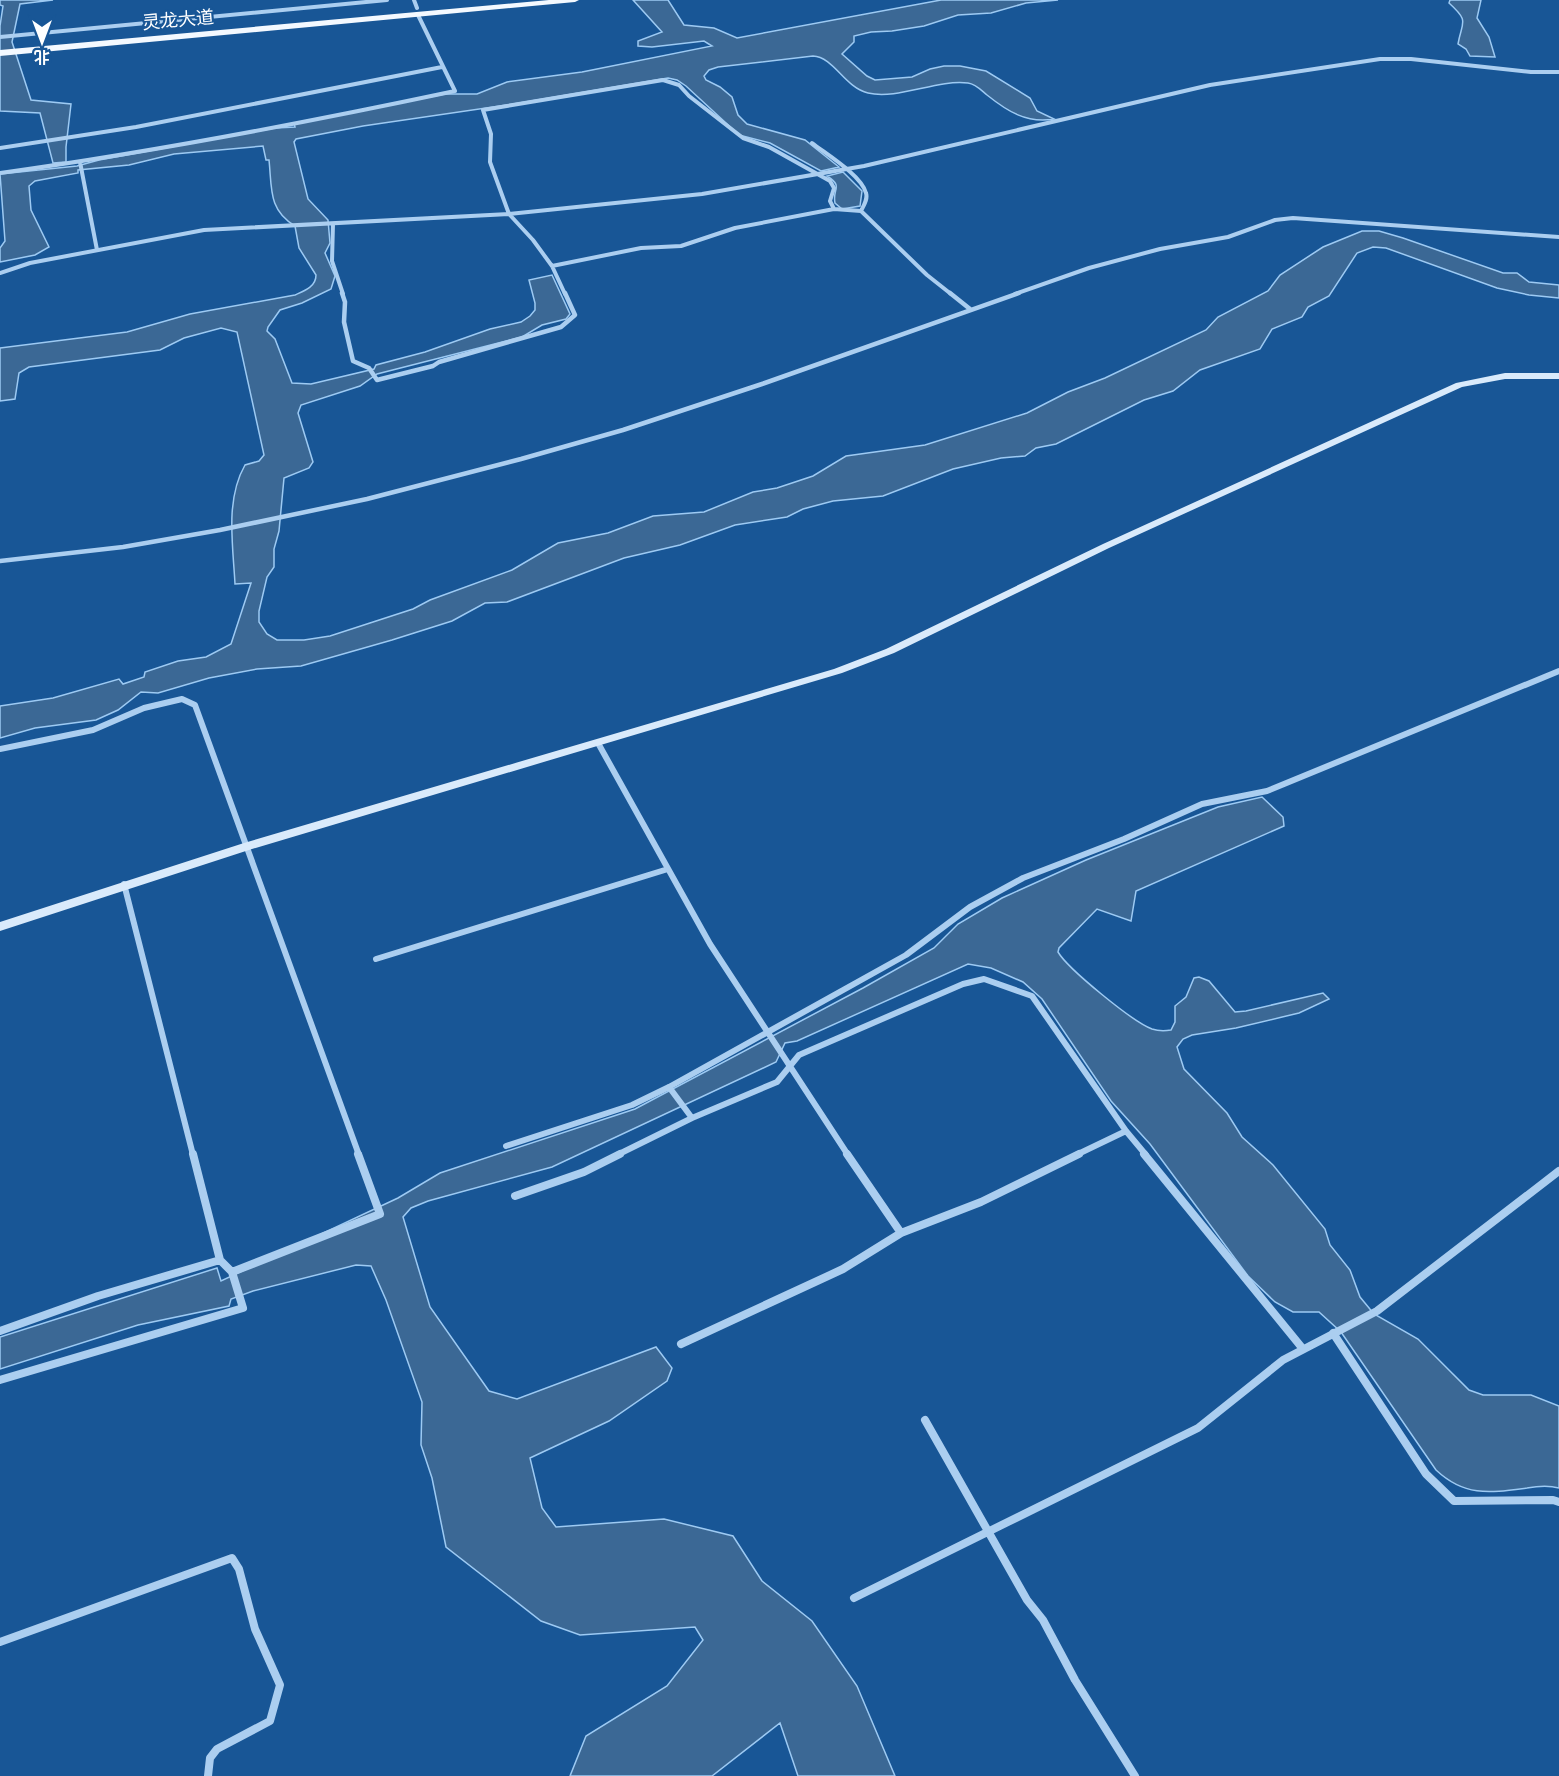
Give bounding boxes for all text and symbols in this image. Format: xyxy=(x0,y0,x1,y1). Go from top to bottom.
street label: 灵龙大道 xyxy=(141,5,215,34)
north arrow xyxy=(12,12,72,72)
text: 北 xyxy=(34,47,50,67)

